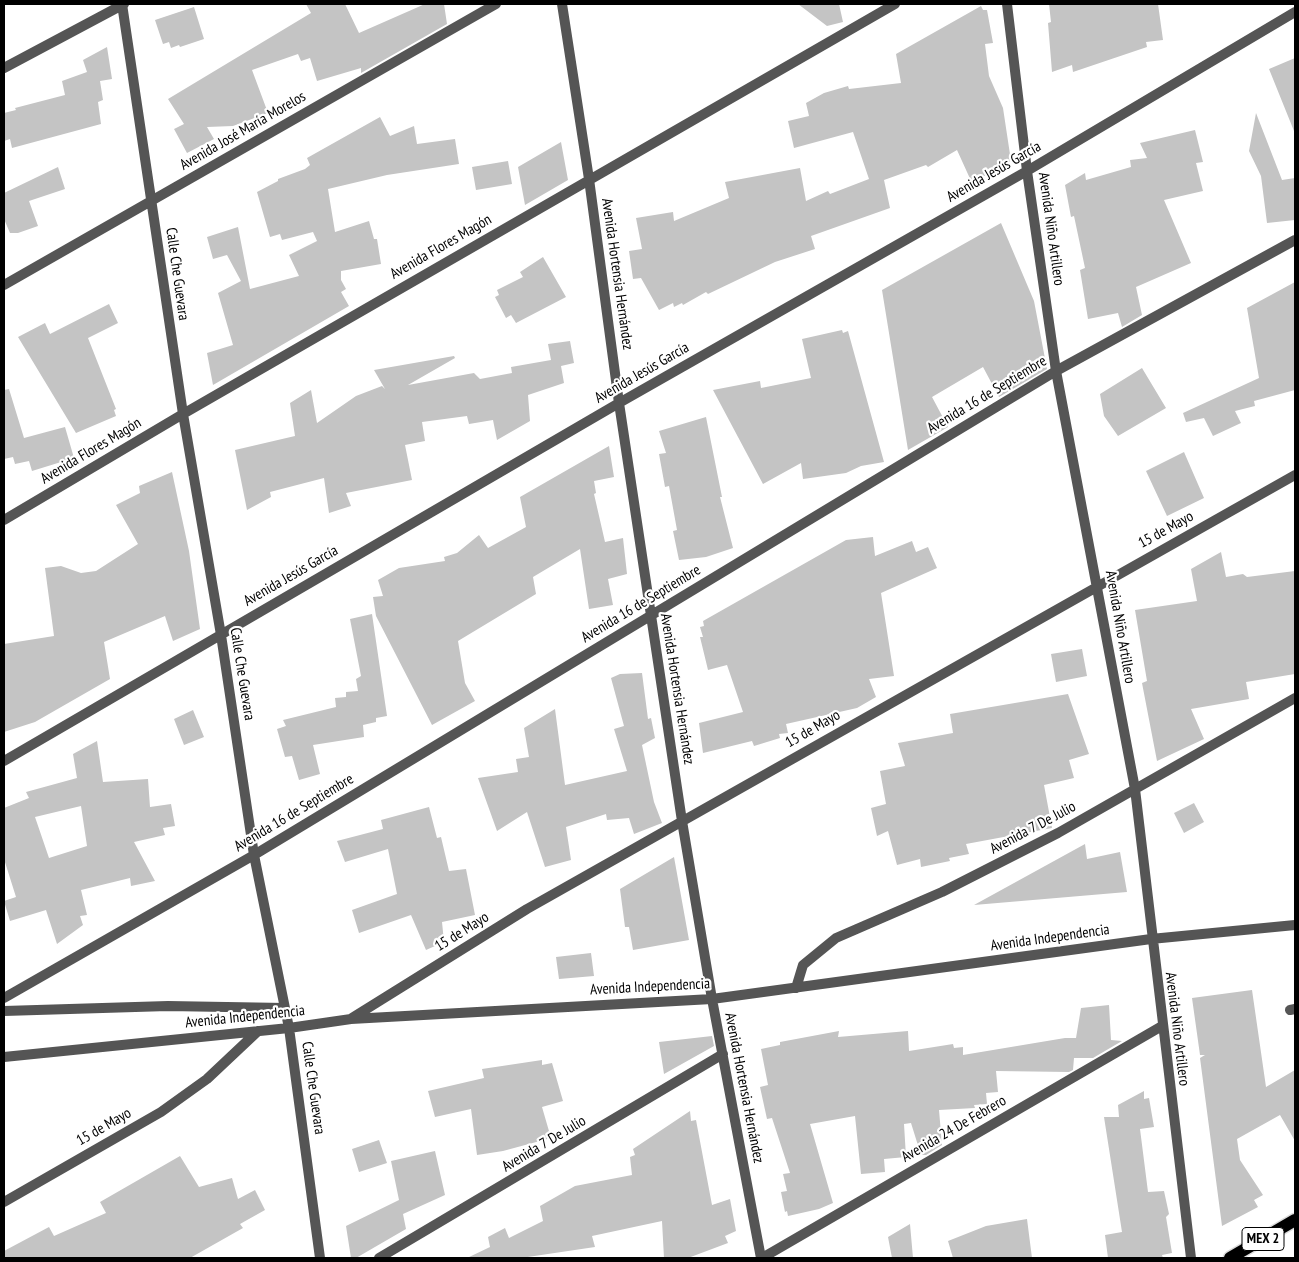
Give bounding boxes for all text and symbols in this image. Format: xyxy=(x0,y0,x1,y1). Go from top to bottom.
street label: Avenida José María Morelos xyxy=(177,88,309,174)
street label: Avenida Jesús García xyxy=(944,138,1044,206)
street label: Avenida Niño Artillero xyxy=(1034,171,1068,287)
street label: Avenida Hortensia Hernández xyxy=(597,197,637,351)
street label: Avenida Flores Magón xyxy=(387,211,495,283)
street label: Calle Che Guevara xyxy=(162,226,192,322)
street label: Avenida Jesús García xyxy=(592,339,692,407)
street label: Avenida 16 de Septiembre xyxy=(924,352,1050,438)
street label: Avenida Flores Magón xyxy=(38,414,144,488)
street label: 15 de Mayo xyxy=(1135,508,1197,552)
street label: Avenida Jesús García xyxy=(241,542,341,610)
street label: Avenida 16 de Septiembre xyxy=(578,561,704,647)
street label: Avenida Niño Artillero xyxy=(1101,569,1139,685)
street label: Avenida Hortensia Hernández xyxy=(656,612,698,766)
street label: Calle Che Guevara xyxy=(226,626,258,722)
street label: 15 de Mayo xyxy=(782,706,844,752)
street label: Avenida 16 de Septiembre xyxy=(231,770,357,856)
street label: Avenida 7 De Julio xyxy=(987,798,1079,858)
street label: 15 de Mayo xyxy=(432,908,492,956)
street label: Avenida Independencia xyxy=(989,921,1111,955)
street label: Avenida Niño Artillero xyxy=(1161,971,1193,1087)
street label: Avenida Independencia xyxy=(590,975,710,999)
street label: Avenida Independencia xyxy=(184,1002,306,1032)
street label: Avenida Hortensia Hernández xyxy=(721,1011,767,1165)
street label: Calle Che Guevara xyxy=(298,1040,328,1136)
street label: Avenida 24 De Febrero xyxy=(898,1092,1010,1166)
street label: 15 de Mayo xyxy=(73,1104,135,1150)
street label: Avenida 7 De Julio xyxy=(499,1112,589,1176)
road number: MEX 2 xyxy=(1242,1228,1284,1250)

